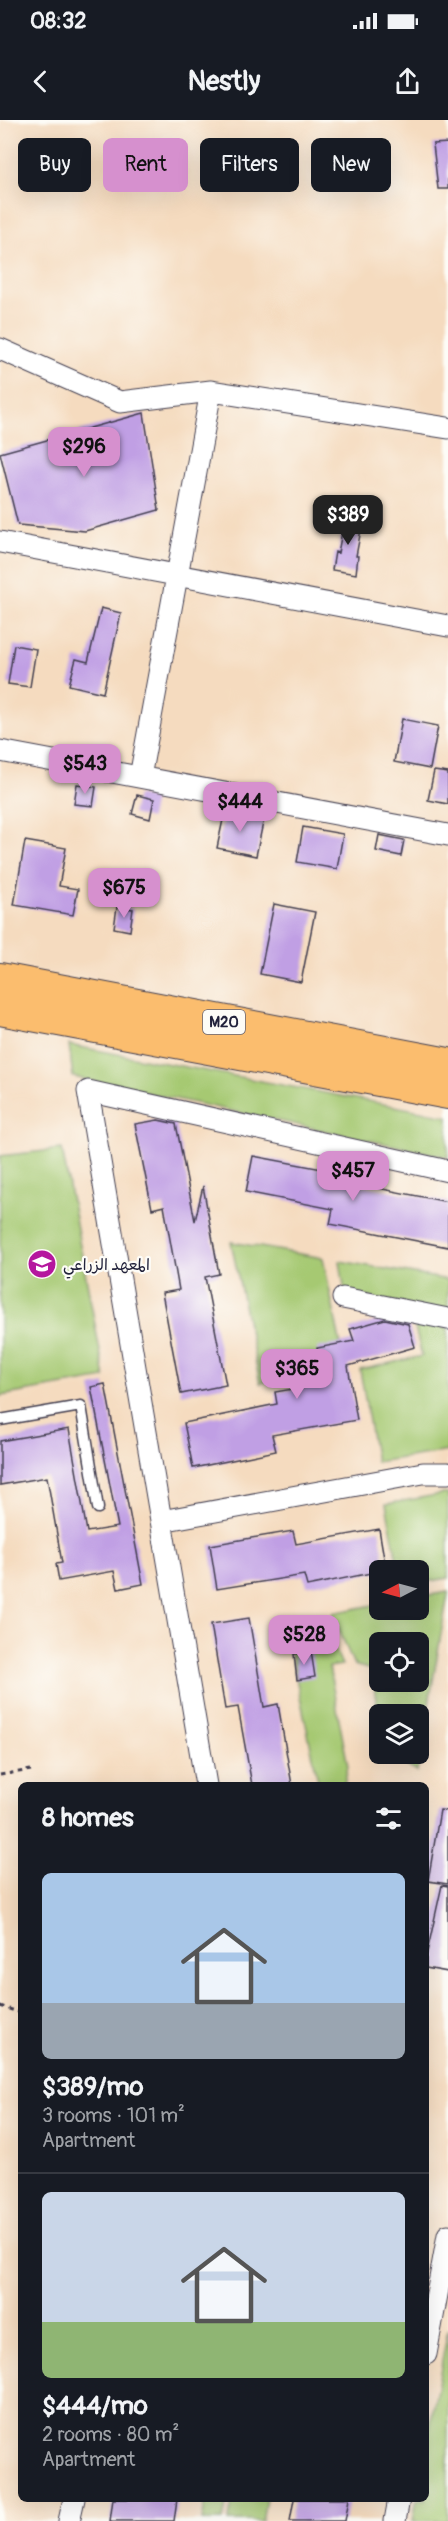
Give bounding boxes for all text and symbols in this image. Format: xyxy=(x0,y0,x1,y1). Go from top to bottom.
text: 08:32 xyxy=(30,7,87,35)
icon: back xyxy=(24,65,57,98)
text: Nestly xyxy=(188,65,260,98)
icon: share xyxy=(391,65,424,98)
chip: Buy xyxy=(18,138,91,192)
chip: Rent xyxy=(103,138,188,192)
chip: Filters xyxy=(200,138,299,192)
chip: New xyxy=(311,138,391,192)
pin: $296 xyxy=(48,427,120,478)
text: $296 xyxy=(62,434,106,459)
pin: $389 xyxy=(312,495,384,546)
text: $389 xyxy=(327,502,369,527)
pin: $543 xyxy=(49,744,121,795)
text: $543 xyxy=(63,751,107,776)
pin: $444 xyxy=(204,782,276,833)
text: $444 xyxy=(217,789,263,814)
pin: $675 xyxy=(88,868,160,919)
text: $675 xyxy=(102,875,146,900)
road number: M20 xyxy=(203,1010,245,1034)
pin: $457 xyxy=(317,1151,389,1202)
text: $457 xyxy=(331,1158,375,1183)
school or university icon: المعهد الزراعي xyxy=(26,1248,58,1280)
place label: المعهد الزراعي xyxy=(63,1255,150,1279)
pin: $365 xyxy=(261,1349,333,1400)
text: $365 xyxy=(275,1356,319,1381)
north arrow xyxy=(369,1560,429,1620)
map controls xyxy=(369,1560,429,1764)
pin: $528 xyxy=(268,1615,340,1666)
text: $528 xyxy=(283,1622,325,1647)
button: locate xyxy=(369,1632,429,1692)
button: layers xyxy=(369,1704,429,1764)
text: 8 homes xyxy=(42,1802,134,1834)
icon: filters xyxy=(372,1802,405,1835)
icon: home xyxy=(170,1912,278,2020)
text: $389/mo xyxy=(42,2071,143,2103)
text: 3 rooms · 101 m² xyxy=(42,2103,185,2128)
text: Apartment xyxy=(42,2128,135,2153)
icon: home xyxy=(170,2231,278,2339)
text: $444/mo xyxy=(42,2390,148,2422)
text: 2 rooms · 80 m² xyxy=(42,2422,179,2447)
text: Apartment xyxy=(42,2447,135,2472)

